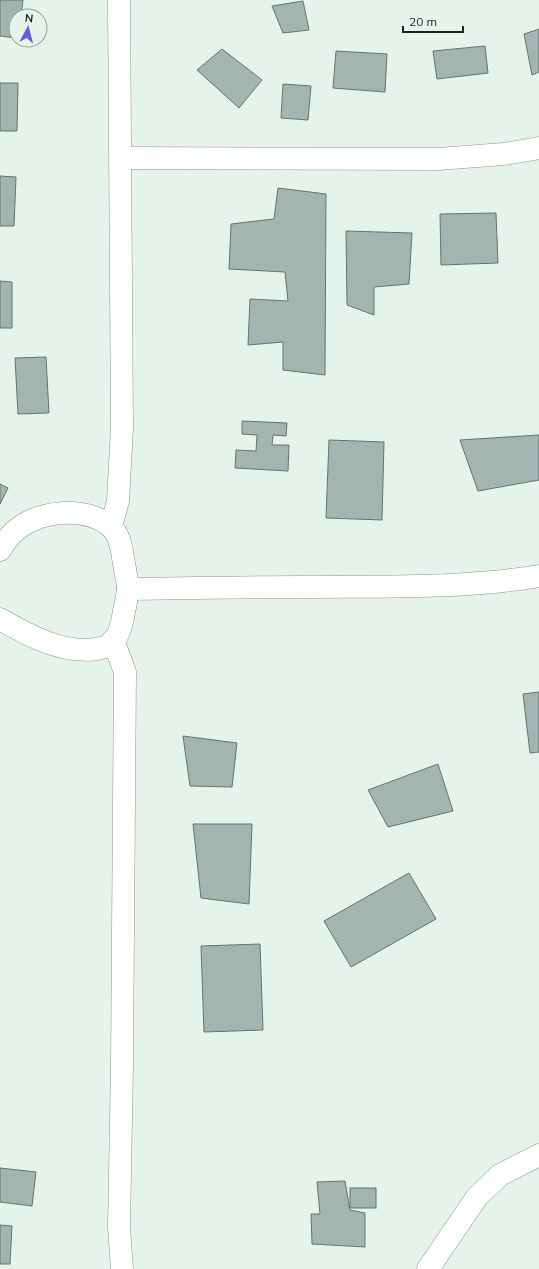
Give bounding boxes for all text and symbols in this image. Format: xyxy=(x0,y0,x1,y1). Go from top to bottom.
north arrow xyxy=(8,8,48,48)
scale bar xyxy=(403,8,463,34)
text: N xyxy=(24,11,34,26)
text: 20 m xyxy=(409,14,437,29)

